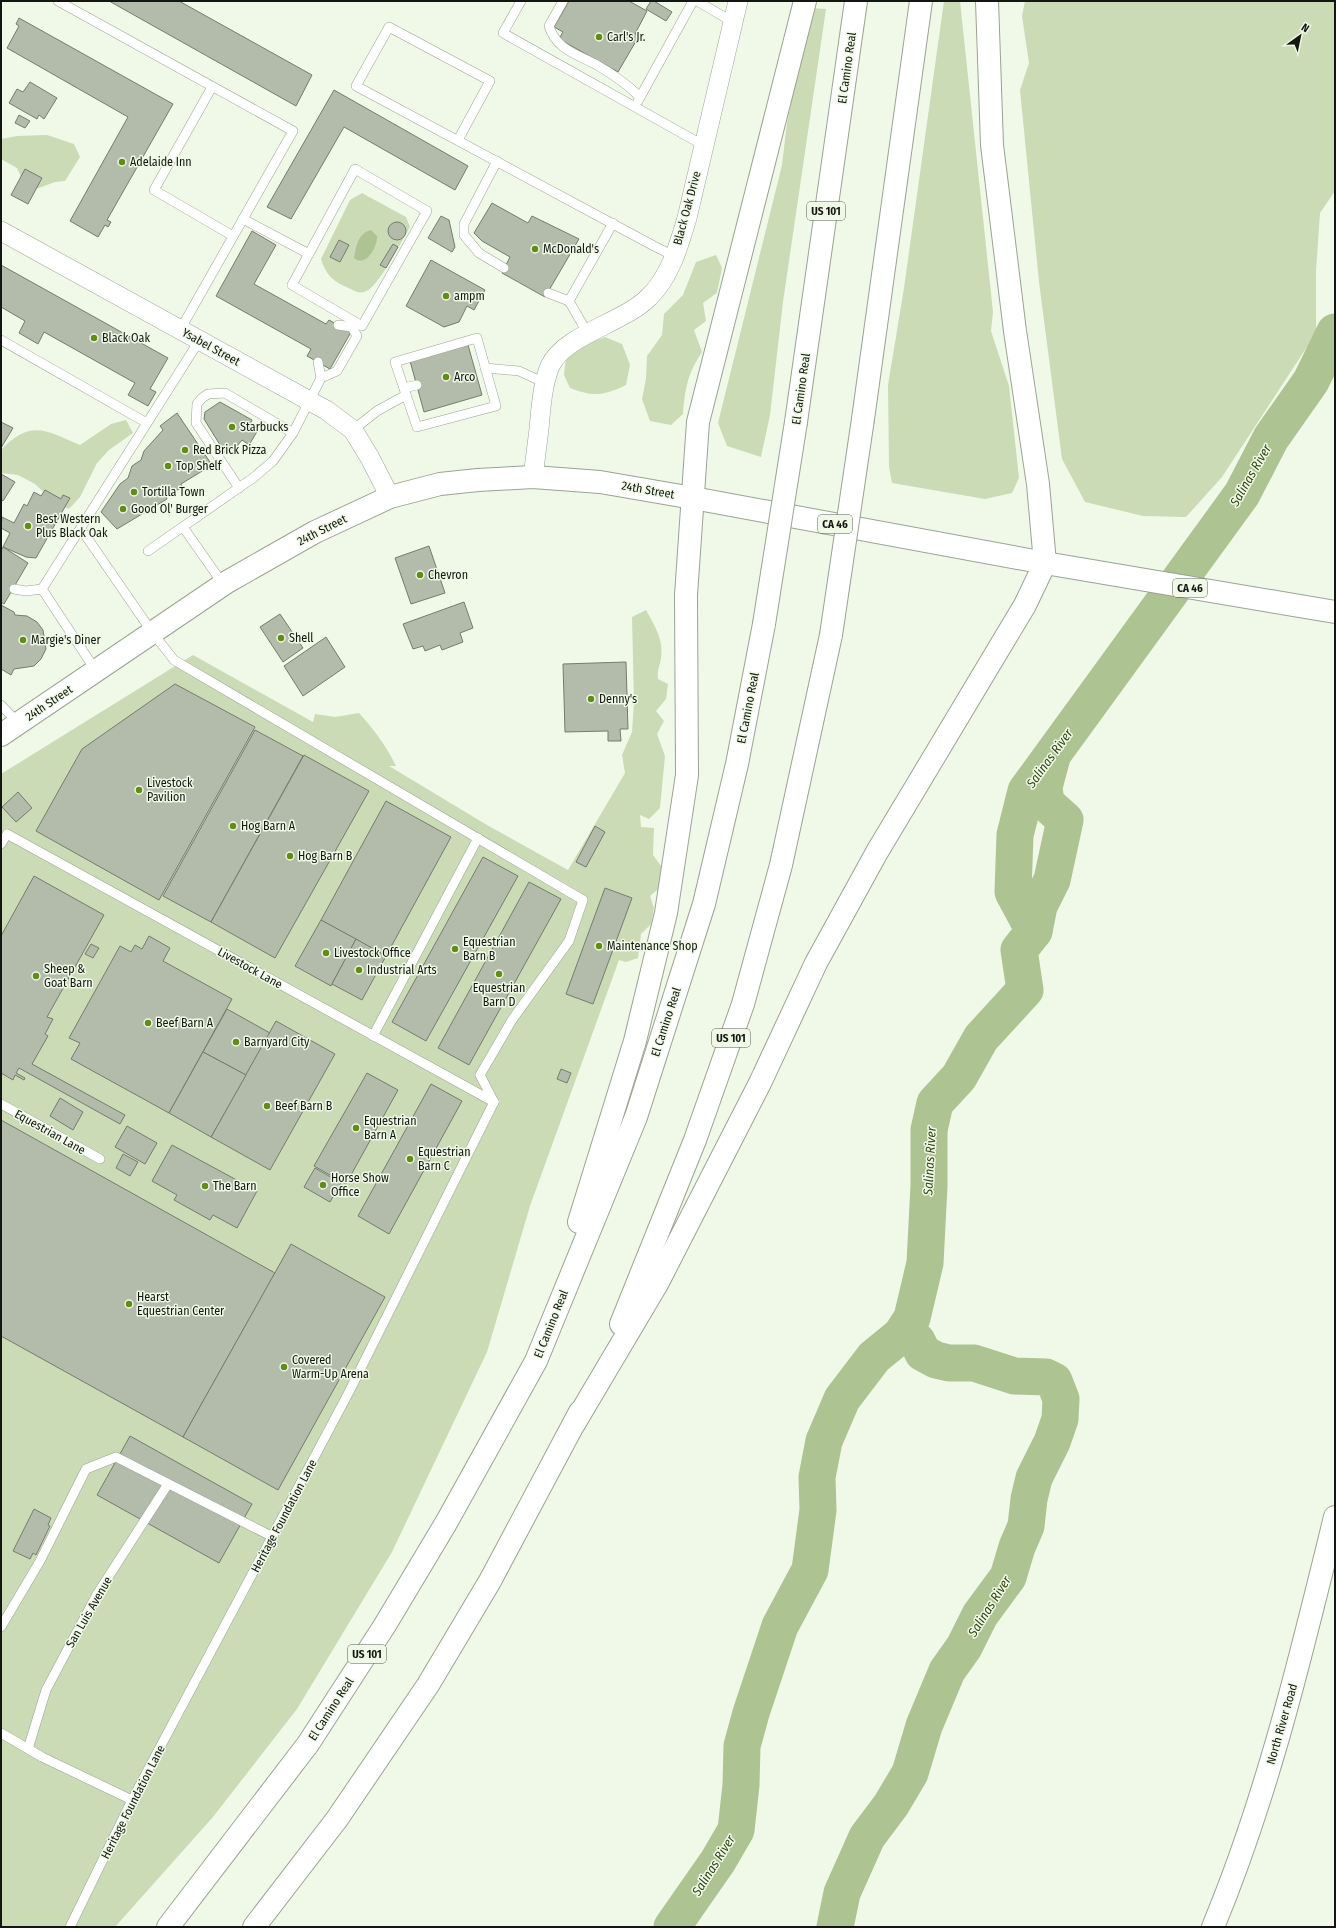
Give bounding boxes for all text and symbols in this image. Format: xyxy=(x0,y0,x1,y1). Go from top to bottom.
north arrow xyxy=(1280,16,1320,56)
text: N xyxy=(1299,21,1311,35)
place label: Carl's Jr. xyxy=(607,30,646,44)
street label: El Camino Real xyxy=(835,31,859,105)
marker: Carl's Jr. xyxy=(594,32,604,42)
place label: Adelaide Inn xyxy=(130,155,192,169)
marker: Adelaide Inn xyxy=(117,157,127,167)
street label: Black Oak Drive xyxy=(670,169,704,247)
road number: US 101 xyxy=(807,202,845,220)
place label: McDonald's xyxy=(543,242,599,256)
marker: McDonald's xyxy=(530,244,540,254)
place label: ampm xyxy=(454,289,485,303)
marker: ampm xyxy=(441,291,451,301)
street label: Ysabel Street xyxy=(180,325,242,369)
place label: Black Oak xyxy=(102,331,150,345)
marker: Black Oak xyxy=(89,333,99,343)
street label: El Camino Real xyxy=(789,352,813,426)
place label: Arco xyxy=(454,370,475,384)
marker: Arco xyxy=(441,372,451,382)
place label: Starbucks xyxy=(240,420,288,434)
marker: Starbucks xyxy=(227,422,237,432)
water label: Salinas River xyxy=(1226,441,1274,510)
place label: Red Brick Pizza xyxy=(193,443,267,457)
marker: Red Brick Pizza xyxy=(180,445,190,455)
place label: Top Shelf xyxy=(176,459,223,473)
marker: Top Shelf xyxy=(163,461,173,471)
street label: 24th Street xyxy=(620,478,676,502)
place label: Tortilla Town xyxy=(142,485,205,499)
marker: Tortilla Town xyxy=(129,487,139,497)
place label: Good Ol' Burger xyxy=(131,502,209,516)
marker: Good Ol' Burger xyxy=(118,504,128,514)
place label: Best Western Plus Black Oak xyxy=(36,512,108,540)
street label: 24th Street xyxy=(295,512,349,548)
road number: CA 46 xyxy=(818,515,852,533)
marker: Best Western Plus Black Oak xyxy=(23,521,33,531)
place label: Chevron xyxy=(428,568,468,582)
marker: Chevron xyxy=(415,570,425,580)
road number: CA 46 xyxy=(1173,579,1207,597)
place label: Shell xyxy=(289,631,314,645)
place label: Margie's Diner xyxy=(31,633,101,647)
marker: Shell xyxy=(276,633,286,643)
marker: Margie's Diner xyxy=(18,635,28,645)
street label: El Camino Real xyxy=(734,671,762,745)
street label: 24th Street xyxy=(23,682,75,724)
place label: Denny's xyxy=(599,692,637,706)
marker: Denny's xyxy=(586,694,596,704)
water label: Salinas River xyxy=(1023,726,1076,791)
place label: Livestock Pavilion xyxy=(147,776,193,804)
marker: Livestock Pavilion xyxy=(134,785,144,795)
place label: Hog Barn A xyxy=(241,819,296,833)
marker: Hog Barn A xyxy=(228,821,238,831)
place label: Hog Barn B xyxy=(298,849,353,863)
marker: Hog Barn B xyxy=(285,851,295,861)
place label: Equestrian Barn B xyxy=(463,935,516,963)
place label: Maintenance Shop xyxy=(607,939,698,953)
marker: Maintenance Shop xyxy=(594,941,604,951)
marker: Equestrian Barn B xyxy=(450,944,460,954)
street label: Livestock Lane xyxy=(215,945,285,992)
place label: Livestock Office xyxy=(334,946,411,960)
marker: Livestock Office xyxy=(321,948,331,958)
place label: Sheep & Goat Barn xyxy=(44,962,93,990)
place label: Industrial Arts xyxy=(367,963,437,977)
marker: Industrial Arts xyxy=(354,965,364,975)
marker: Equestrian Barn D xyxy=(494,969,504,979)
marker: Sheep & Goat Barn xyxy=(31,971,41,981)
place label: Equestrian Barn D xyxy=(473,981,525,1009)
street label: El Camino Real xyxy=(648,985,684,1059)
place label: Beef Barn A xyxy=(156,1016,214,1030)
marker: Beef Barn A xyxy=(143,1018,153,1028)
road number: US 101 xyxy=(712,1029,750,1047)
place label: Barnyard City xyxy=(244,1035,310,1049)
marker: Barnyard City xyxy=(231,1037,241,1047)
place label: Beef Barn B xyxy=(275,1099,333,1113)
marker: Beef Barn B xyxy=(262,1101,272,1111)
street label: Equestrian Lane xyxy=(12,1107,88,1157)
place label: Equestrian Barn A xyxy=(364,1114,417,1142)
marker: Equestrian Barn A xyxy=(351,1123,361,1133)
water label: Salinas River xyxy=(920,1126,939,1197)
place label: Equestrian Barn C xyxy=(418,1145,471,1173)
marker: Equestrian Barn C xyxy=(405,1154,415,1164)
place label: Horse Show Office xyxy=(331,1171,389,1199)
place label: The Barn xyxy=(213,1179,257,1193)
marker: Horse Show Office xyxy=(318,1180,328,1190)
marker: The Barn xyxy=(200,1181,210,1191)
street label: El Camino Real xyxy=(531,1288,571,1360)
place label: Hearst Equestrian Center xyxy=(137,1290,225,1318)
marker: Hearst Equestrian Center xyxy=(124,1299,134,1309)
place label: Covered Warm-Up Arena xyxy=(292,1353,369,1381)
marker: Covered Warm-Up Arena xyxy=(279,1362,289,1372)
street label: Heritage Foundation Lane xyxy=(248,1457,320,1575)
water label: Salinas River xyxy=(964,1573,1014,1640)
street label: San Luis Avenue xyxy=(63,1574,115,1650)
road number: US 101 xyxy=(348,1645,386,1663)
street label: El Camino Real xyxy=(305,1675,357,1743)
street label: North River Road xyxy=(1264,1682,1300,1766)
street label: Heritage Foundation Lane xyxy=(98,1743,168,1861)
water label: Salinas River xyxy=(688,1832,738,1899)

